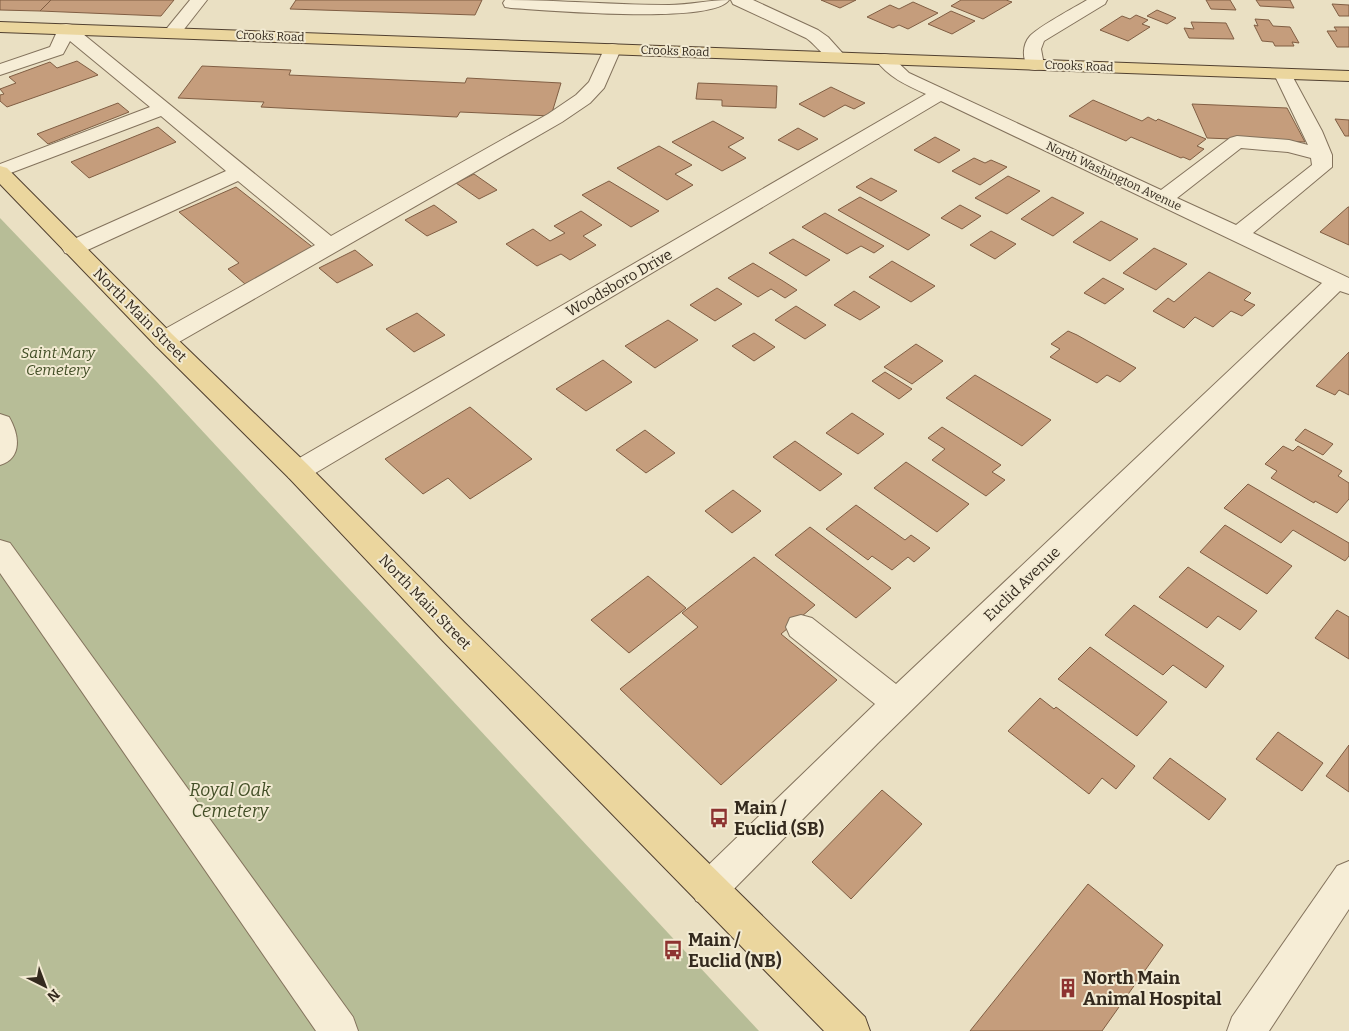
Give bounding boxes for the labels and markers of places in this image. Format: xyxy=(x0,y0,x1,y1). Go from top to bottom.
place label: Main / Euclid (SB) xyxy=(734,797,825,840)
bus stop icon: Main / Euclid (SB) xyxy=(708,807,730,829)
place label: Main / Euclid (NB) xyxy=(688,929,782,972)
bus stop icon: Main / Euclid (NB) xyxy=(662,939,684,961)
place label: North Main Animal Hospital xyxy=(1083,967,1222,1010)
building icon: North Main Animal Hospital xyxy=(1057,977,1079,999)

